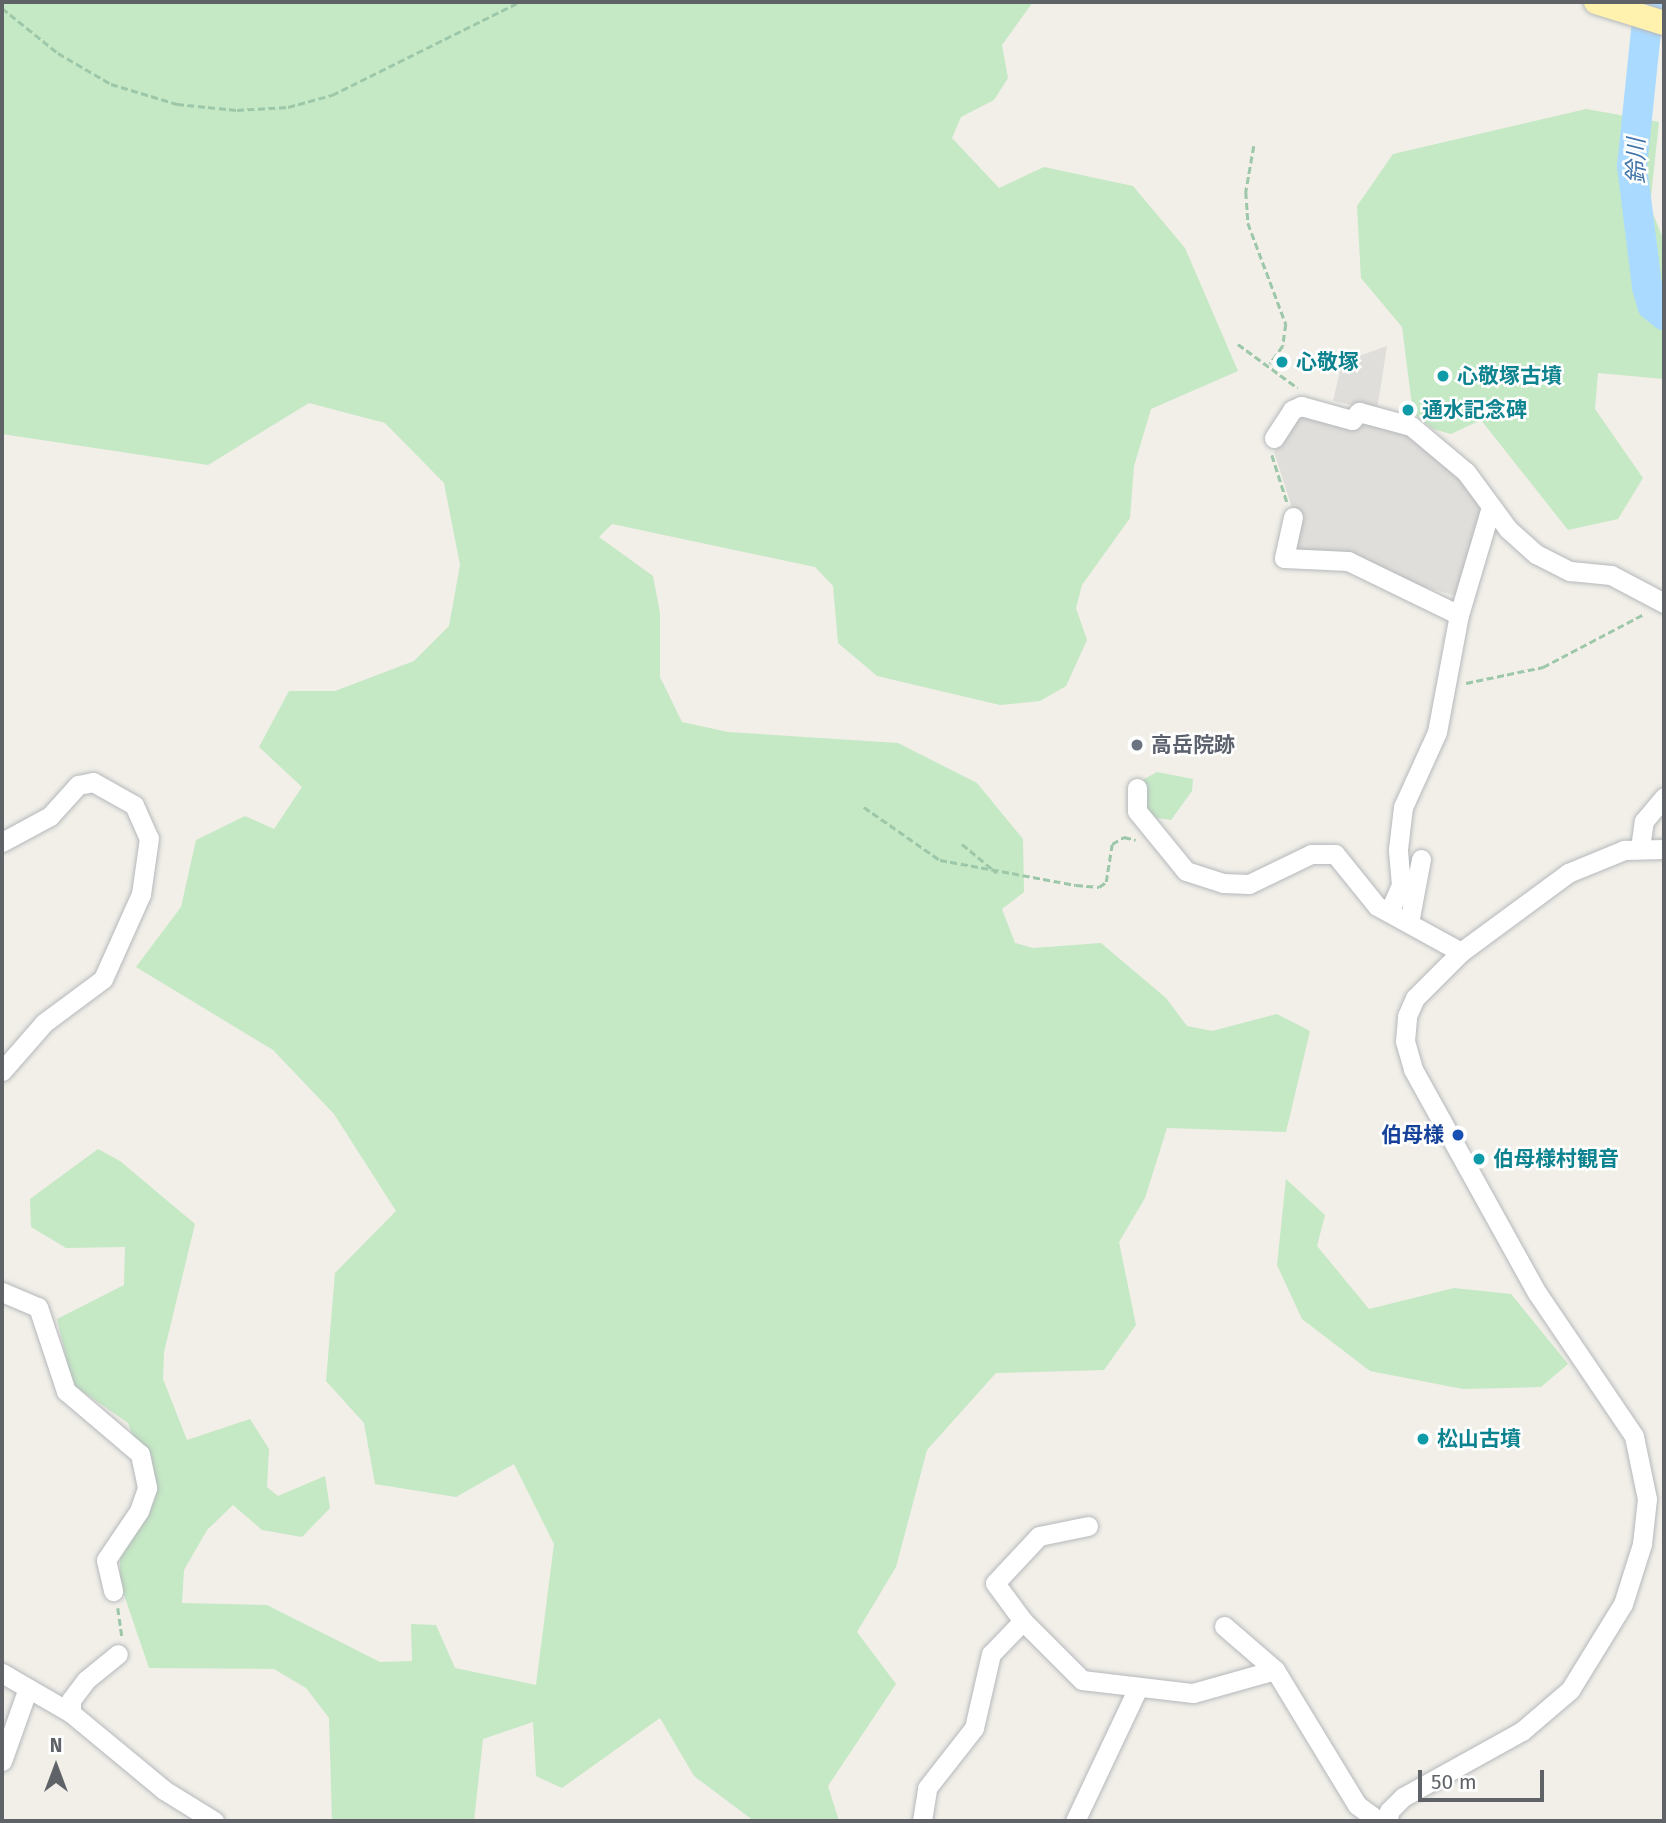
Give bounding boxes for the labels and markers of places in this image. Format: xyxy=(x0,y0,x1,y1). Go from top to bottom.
place label: 心敬塚 xyxy=(1296,349,1359,375)
marker: 心敬塚 xyxy=(1274,354,1290,370)
place label: 心敬塚古墳 xyxy=(1457,363,1562,389)
marker: 心敬塚古墳 xyxy=(1435,368,1451,384)
place label: 通水記念碑 xyxy=(1422,397,1527,423)
marker: 通水記念碑 xyxy=(1400,402,1416,418)
place label: 高岳院跡 xyxy=(1151,732,1235,758)
marker: 高岳院跡 xyxy=(1129,737,1145,753)
place label: 伯母様 xyxy=(1381,1122,1444,1148)
marker: 伯母様 xyxy=(1450,1127,1466,1143)
place label: 伯母様村観音 xyxy=(1493,1146,1619,1172)
marker: 伯母様村観音 xyxy=(1471,1151,1487,1167)
place label: 松山古墳 xyxy=(1437,1426,1521,1452)
marker: 松山古墳 xyxy=(1415,1431,1431,1447)

